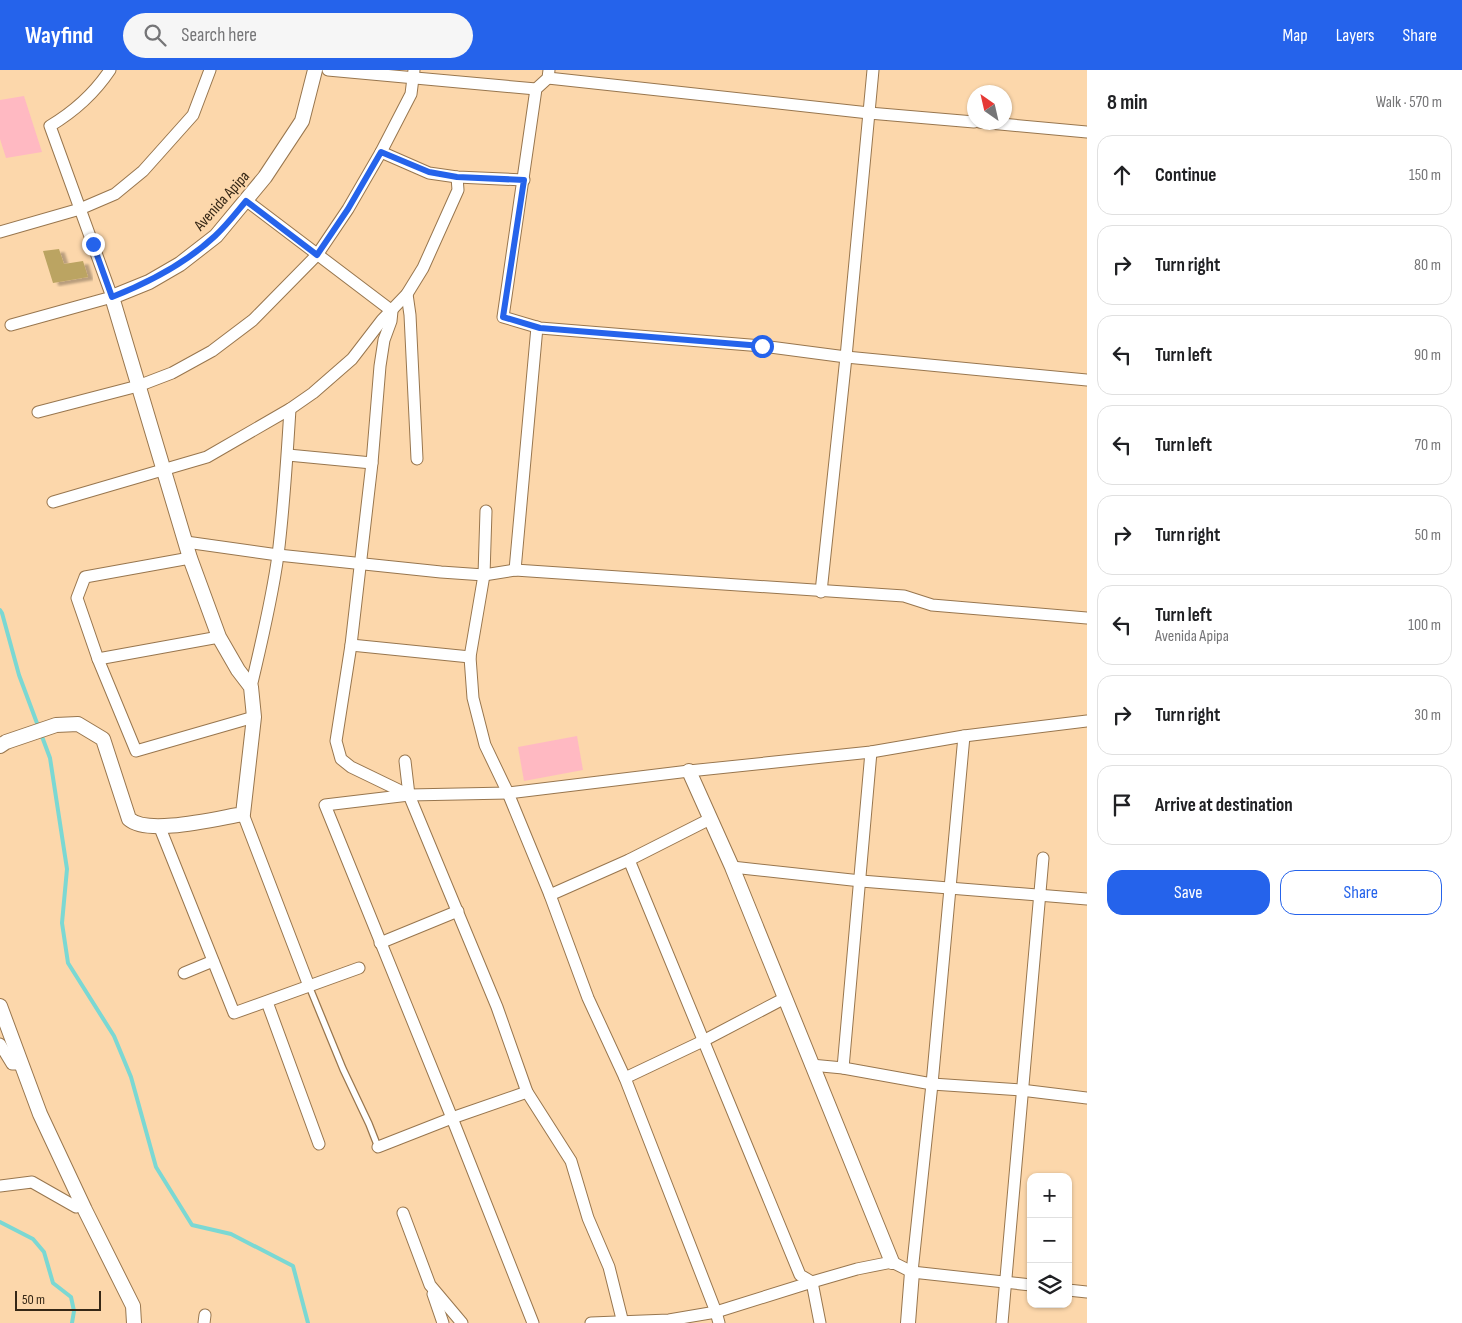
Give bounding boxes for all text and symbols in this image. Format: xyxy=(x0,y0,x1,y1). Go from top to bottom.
search box xyxy=(123,13,473,58)
text: Wayfind xyxy=(25,21,93,50)
icon: search xyxy=(141,21,169,49)
text: Search here xyxy=(181,24,257,47)
text: Map xyxy=(1283,25,1308,46)
text: Layers xyxy=(1336,25,1375,46)
text: Share xyxy=(1403,25,1437,46)
north arrow xyxy=(967,85,1012,130)
text: 8 min xyxy=(1107,90,1148,115)
text: Walk · 570 m xyxy=(1376,93,1442,112)
icon: ahead xyxy=(1108,161,1136,189)
text: Continue xyxy=(1155,164,1216,187)
text: 150 m xyxy=(1409,166,1441,185)
street label: Avenida Apipa xyxy=(190,167,254,236)
route end xyxy=(82,233,105,256)
icon: right xyxy=(1108,251,1136,279)
text: Turn right xyxy=(1155,254,1220,277)
text: 80 m xyxy=(1414,256,1441,275)
route start xyxy=(751,335,774,358)
icon: left xyxy=(1108,341,1136,369)
text: Turn left xyxy=(1155,344,1212,367)
text: 90 m xyxy=(1414,346,1441,365)
icon: left xyxy=(1108,431,1136,459)
text: Turn left xyxy=(1155,434,1212,457)
text: 70 m xyxy=(1415,436,1441,455)
icon: right xyxy=(1108,521,1136,549)
text: Turn right xyxy=(1155,524,1220,547)
text: 50 m xyxy=(1415,526,1441,545)
text: Turn left xyxy=(1155,604,1212,627)
icon: left xyxy=(1108,611,1136,639)
text: 100 m xyxy=(1408,616,1441,635)
text: Avenida Apipa xyxy=(1155,627,1229,646)
icon: right xyxy=(1108,701,1136,729)
text: Turn right xyxy=(1155,704,1220,727)
text: 30 m xyxy=(1414,706,1441,725)
icon: arrive xyxy=(1108,791,1136,819)
text: Arrive at destination xyxy=(1155,794,1293,817)
button: Save xyxy=(1107,870,1270,915)
button: Share xyxy=(1280,870,1442,915)
map controls xyxy=(1027,1173,1072,1308)
button: + xyxy=(1027,1173,1072,1218)
button: − xyxy=(1027,1218,1072,1263)
button: layers xyxy=(1027,1263,1072,1308)
scale bar xyxy=(15,1288,101,1311)
text: 50 m xyxy=(22,1291,45,1308)

